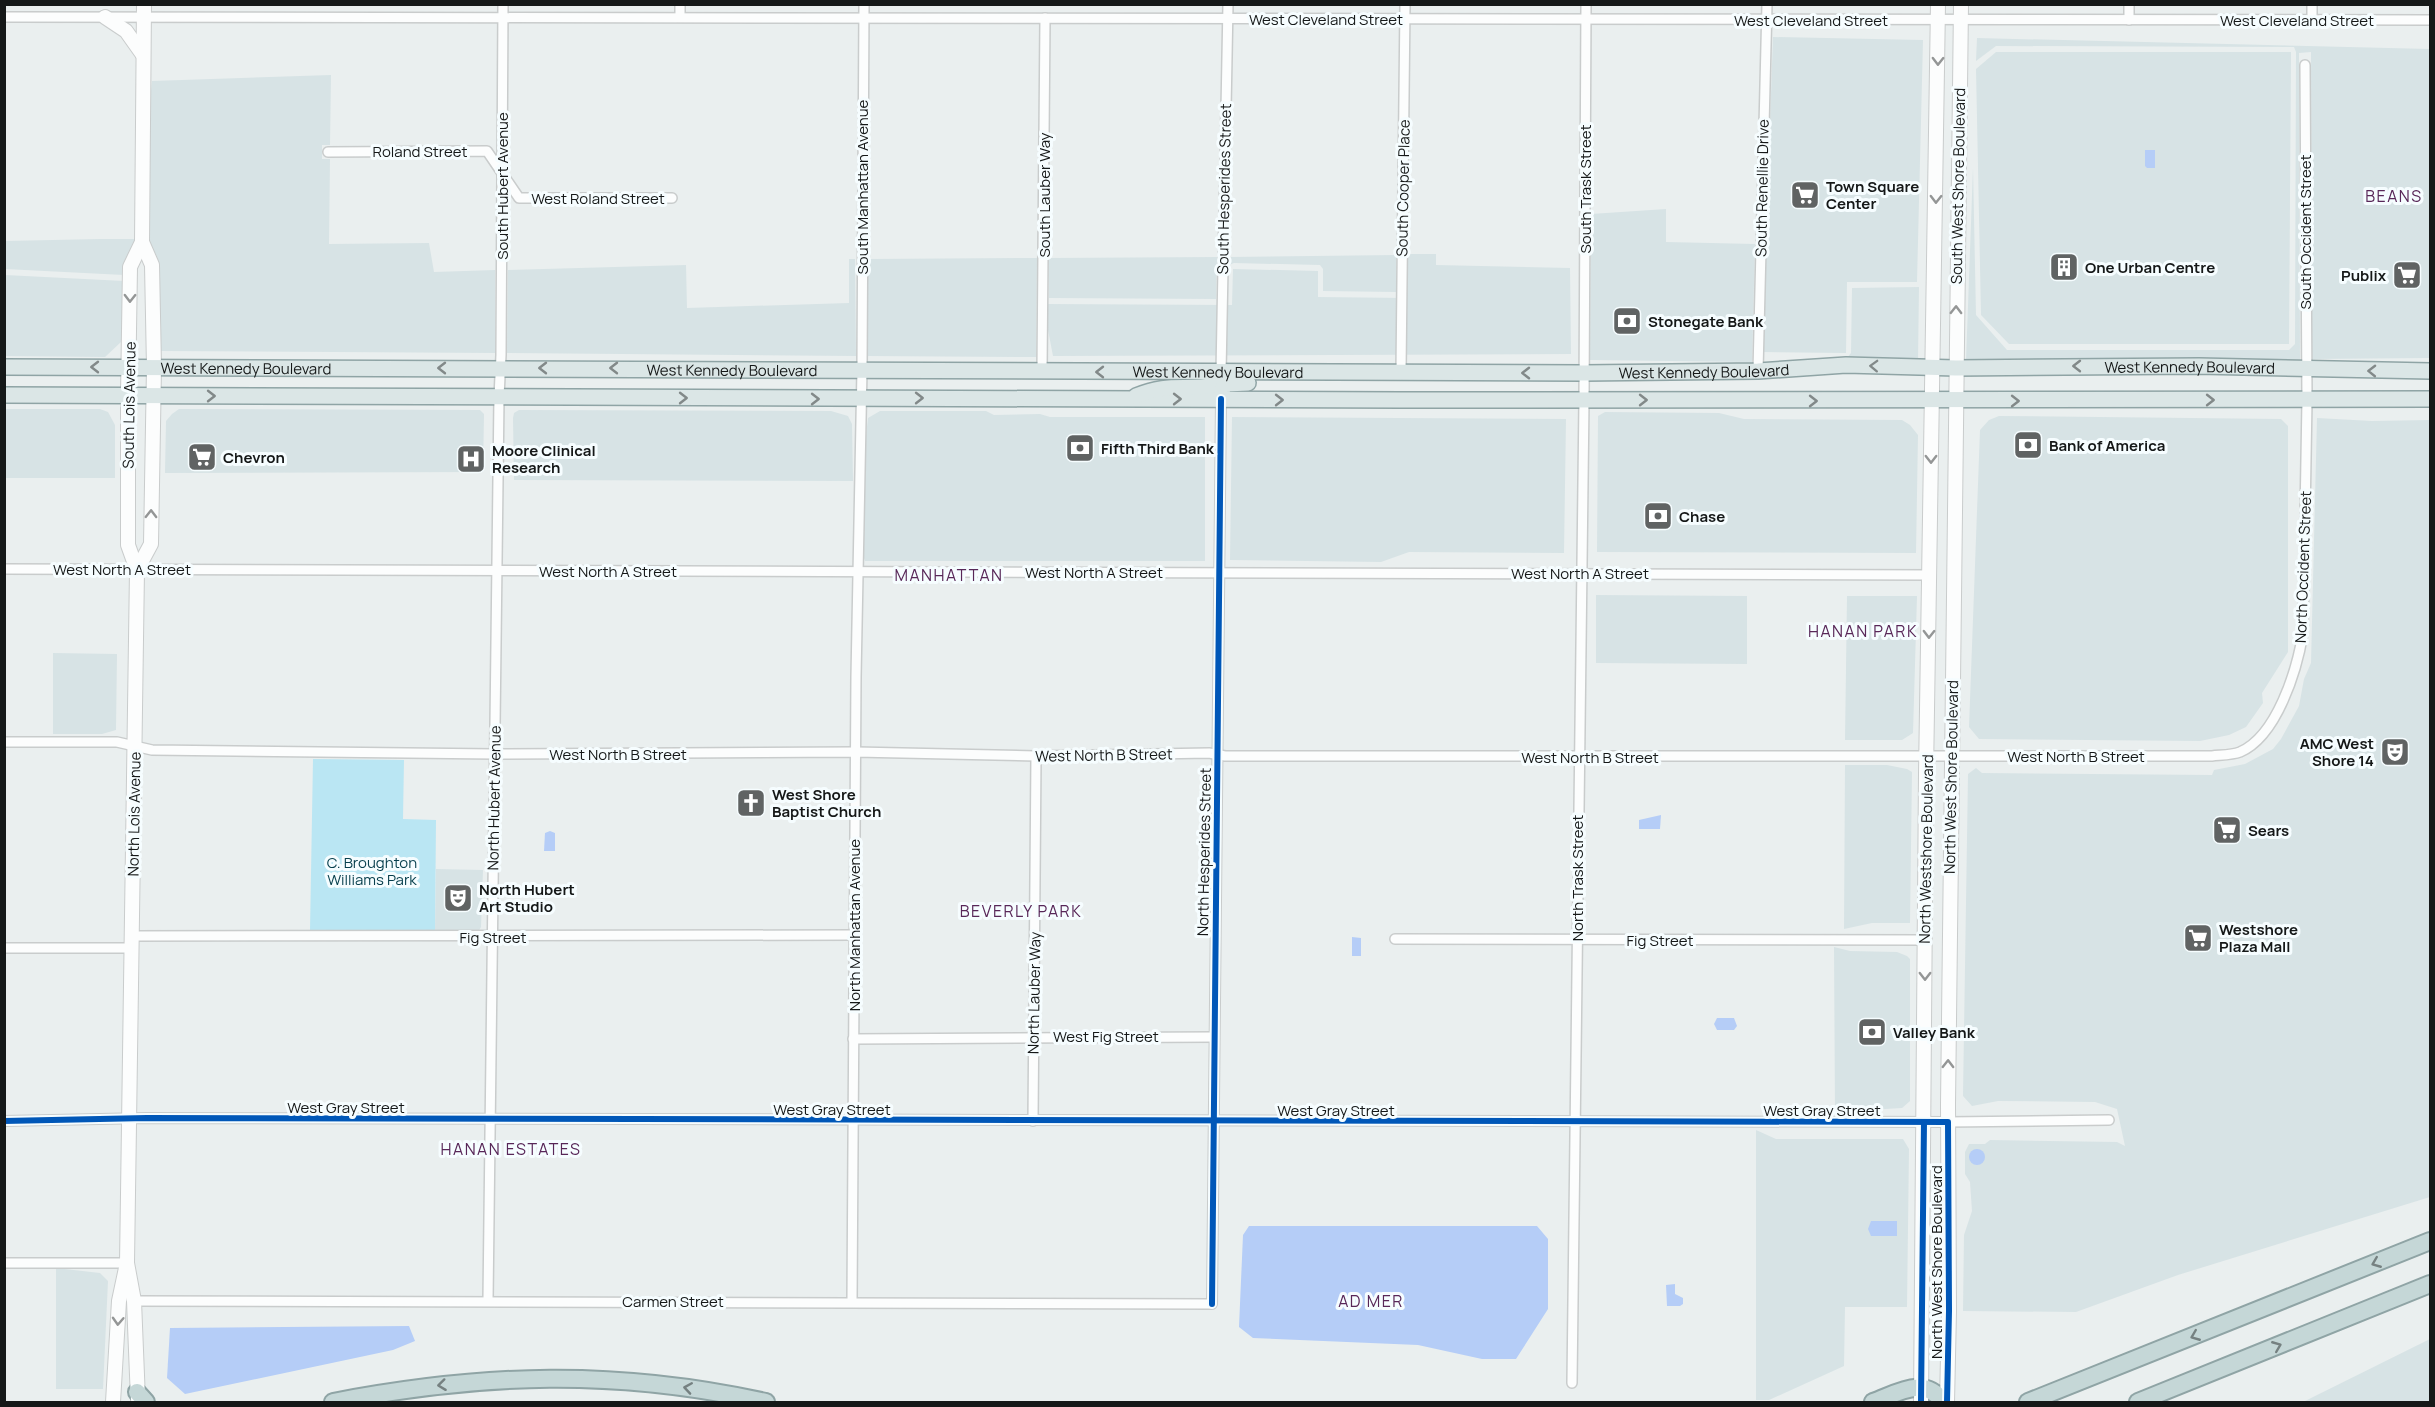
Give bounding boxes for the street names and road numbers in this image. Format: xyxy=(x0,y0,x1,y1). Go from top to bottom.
street label: West Cleveland Street xyxy=(1249,9,1403,30)
street label: West Cleveland Street xyxy=(1734,10,1888,31)
street label: West Cleveland Street xyxy=(2220,10,2374,31)
street label: South West Shore Boulevard xyxy=(1946,88,1970,284)
street label: South Manhattan Avenue xyxy=(852,99,873,274)
street label: South Hesperides Street xyxy=(1212,103,1236,275)
street label: South Hubert Avenue xyxy=(492,112,513,260)
street label: South Cooper Place xyxy=(1391,119,1415,257)
street label: South Renellie Drive xyxy=(1750,119,1774,257)
street label: South Trask Street xyxy=(1575,125,1596,253)
street label: South Lauber Way xyxy=(1034,132,1055,258)
street label: Roland Street xyxy=(373,141,467,162)
street label: South Occident Street xyxy=(2295,155,2316,309)
street label: West Roland Street xyxy=(531,188,665,209)
street label: South Lois Avenue xyxy=(117,341,141,469)
street label: West Kennedy Boulevard xyxy=(2104,355,2275,378)
street label: West Kennedy Boulevard xyxy=(161,357,331,379)
street label: West Kennedy Boulevard xyxy=(1619,358,1790,383)
street label: West Kennedy Boulevard xyxy=(647,359,817,381)
street label: West Kennedy Boulevard xyxy=(1133,361,1303,382)
street label: North Occident Street xyxy=(2290,490,2316,644)
street label: West North A Street xyxy=(53,559,191,580)
street label: West North A Street xyxy=(539,561,677,582)
street label: West North A Street xyxy=(1025,562,1163,583)
street label: West North A Street xyxy=(1511,563,1649,584)
street label: North West Shore Boulevard xyxy=(1939,680,1963,874)
street label: North Hubert Avenue xyxy=(482,725,506,871)
street label: West North B Street xyxy=(1035,743,1173,767)
street label: West North B Street xyxy=(549,744,687,765)
street label: West North B Street xyxy=(2007,746,2145,767)
street label: West North B Street xyxy=(1521,747,1659,768)
street label: North Lois Avenue xyxy=(122,751,146,877)
street label: North Westshore Boulevard xyxy=(1914,754,1938,944)
street label: North Hesperides Street xyxy=(1192,768,1216,936)
street label: North Trask Street xyxy=(1567,815,1588,941)
street label: North Manhattan Avenue xyxy=(844,839,865,1011)
street label: Fig Street xyxy=(460,927,527,948)
street label: Fig Street xyxy=(1627,930,1694,951)
street label: North Lauber Way xyxy=(1022,931,1046,1054)
street label: West Fig Street xyxy=(1053,1026,1159,1047)
street label: West Gray Street xyxy=(287,1097,405,1118)
street label: West Gray Street xyxy=(773,1099,891,1120)
street label: West Gray Street xyxy=(1277,1100,1395,1121)
street label: West Gray Street xyxy=(1763,1100,1881,1121)
street label: North West Shore Boulevard xyxy=(1926,1165,1947,1359)
street label: Carmen Street xyxy=(622,1291,724,1312)

